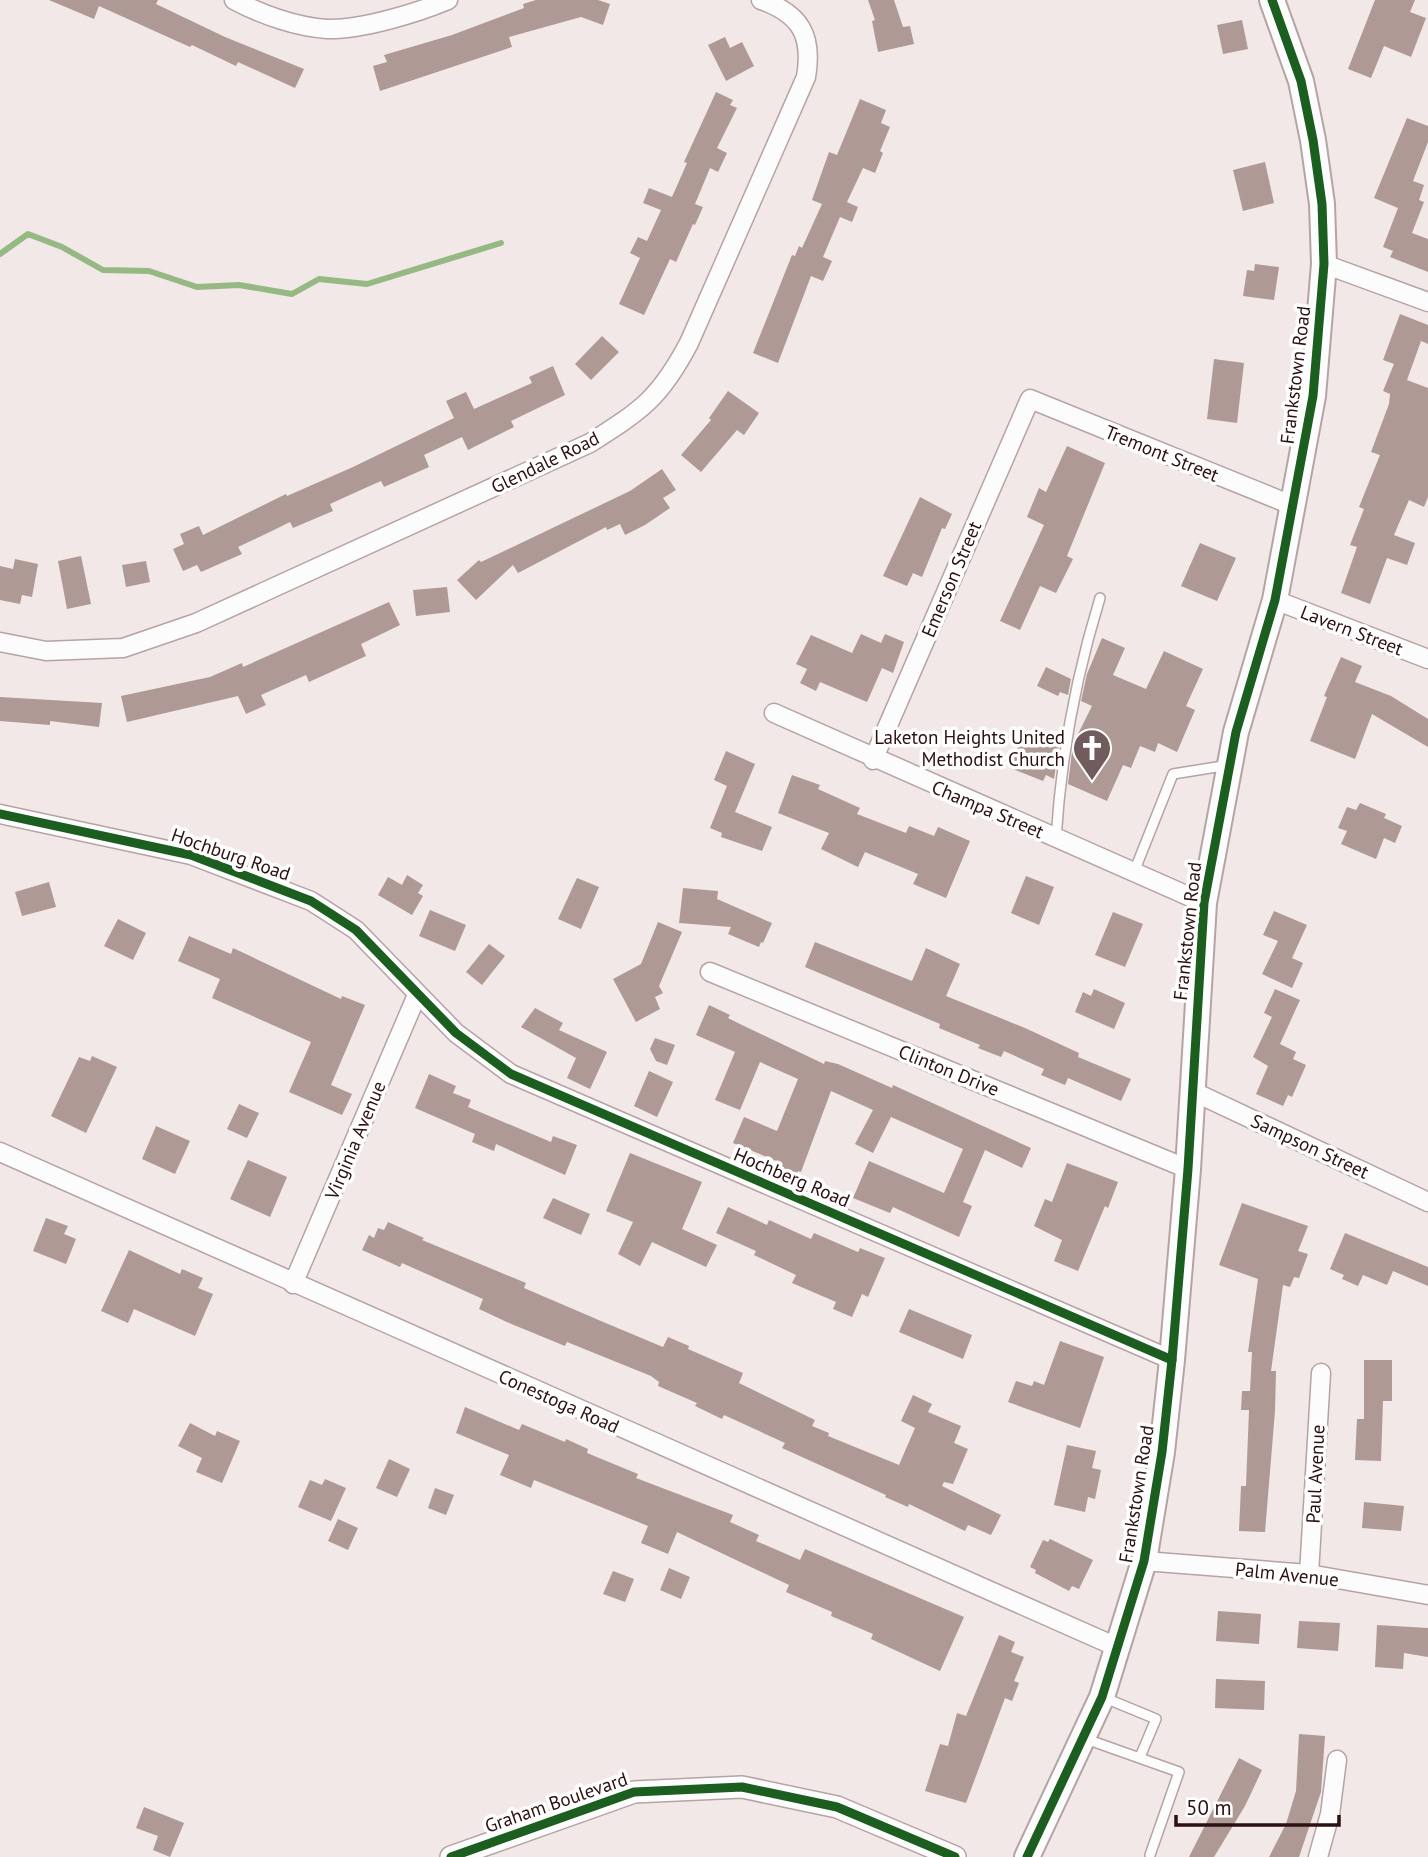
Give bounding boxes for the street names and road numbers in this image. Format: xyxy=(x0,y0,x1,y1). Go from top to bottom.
street label: Frankstown Road xyxy=(1275,305,1315,445)
street label: Tremont Street xyxy=(1102,419,1223,487)
street label: Glendale Road xyxy=(487,425,603,499)
street label: Emerson Street xyxy=(916,517,986,641)
street label: Lavern Street xyxy=(1297,599,1407,661)
street label: Champa Street xyxy=(928,775,1048,844)
street label: Hochburg Road xyxy=(168,822,294,886)
street label: Frankstown Road xyxy=(1168,861,1206,1001)
street label: Clinton Drive xyxy=(895,1039,1003,1101)
street label: Virginia Avenue xyxy=(319,1077,391,1204)
street label: Sampson Street xyxy=(1247,1108,1373,1184)
street label: Hochberg Road xyxy=(730,1142,854,1212)
street label: Conestoga Road xyxy=(495,1364,623,1438)
street label: Frankstown Road xyxy=(1113,1423,1159,1565)
street label: Paul Avenue xyxy=(1300,1424,1330,1524)
street label: Palm Avenue xyxy=(1234,1557,1340,1591)
street label: Graham Boulevard xyxy=(481,1766,631,1838)

